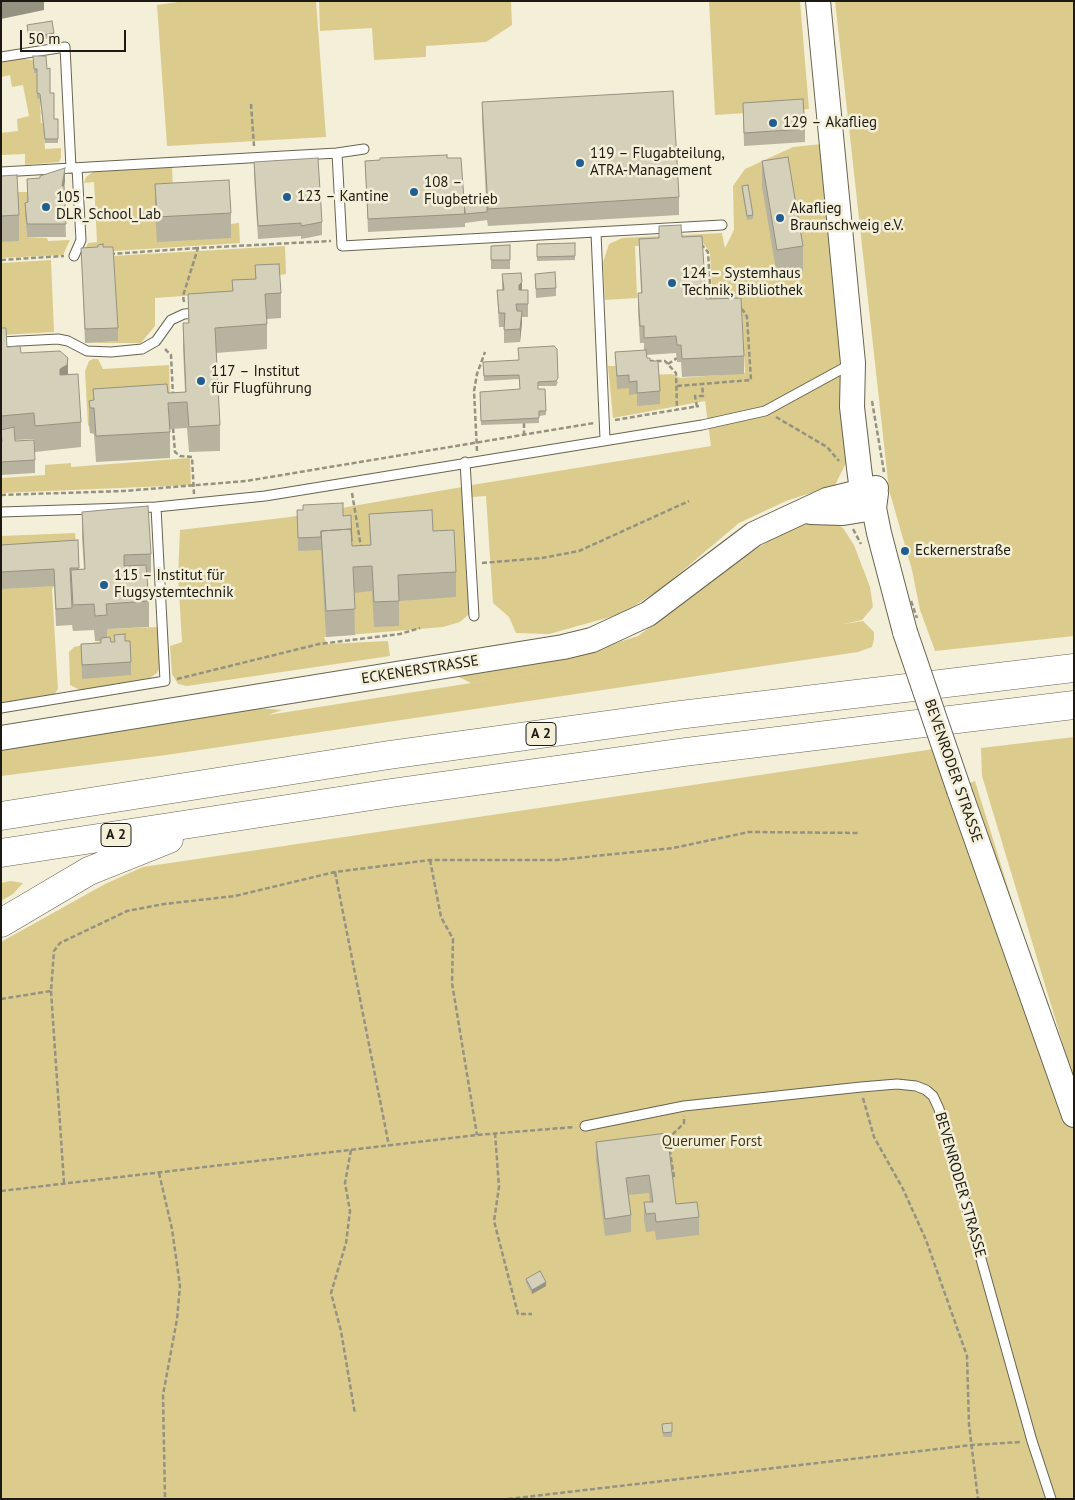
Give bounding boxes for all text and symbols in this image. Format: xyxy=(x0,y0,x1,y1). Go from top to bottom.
scale bar xyxy=(22,20,129,52)
text: 50 m xyxy=(28,29,61,48)
place label: 129 – Akaflieg xyxy=(783,114,877,132)
marker: 129 – Akaflieg xyxy=(767,117,779,129)
place label: 119 – Flugabteilung, ATRA-Management xyxy=(590,145,725,180)
marker: 119 – Flugabteilung, ATRA-Management xyxy=(574,157,586,169)
place label: 108 – Flugbetrieb xyxy=(424,174,498,209)
marker: 108 – Flugbetrieb xyxy=(408,186,420,198)
place label: 123 – Kantine xyxy=(297,188,389,206)
place label: 105 – DLR_School_Lab xyxy=(56,189,161,224)
marker: 123 – Kantine xyxy=(281,191,293,203)
place label: Akaflieg Braunschweig e.V. xyxy=(790,200,904,235)
marker: 105 – DLR_School_Lab xyxy=(40,201,52,213)
marker: Akaflieg Braunschweig e.V. xyxy=(774,212,786,224)
place label: 124 – Systemhaus Technik, Bibliothek xyxy=(682,265,803,300)
marker: 124 – Systemhaus Technik, Bibliothek xyxy=(666,277,678,289)
place label: 117 – Institut für Flugführung xyxy=(211,363,312,398)
marker: 117 – Institut für Flugführung xyxy=(195,375,207,387)
place label: Eckernerstraße xyxy=(915,542,1011,560)
marker: Eckernerstraße xyxy=(899,545,911,557)
place label: 115 – Institut für Flugsystemtechnik xyxy=(114,567,233,602)
marker: 115 – Institut für Flugsystemtechnik xyxy=(98,579,110,591)
street label: ECKENERSTRASSE xyxy=(360,652,480,688)
street label: BEVENRODER STRASSE xyxy=(920,697,986,845)
road number: A 2 xyxy=(526,722,556,746)
road number: A 2 xyxy=(101,824,131,846)
street label: BEVENRODER STRASSE xyxy=(931,1110,989,1260)
park label: Querumer Forst xyxy=(662,1133,762,1151)

